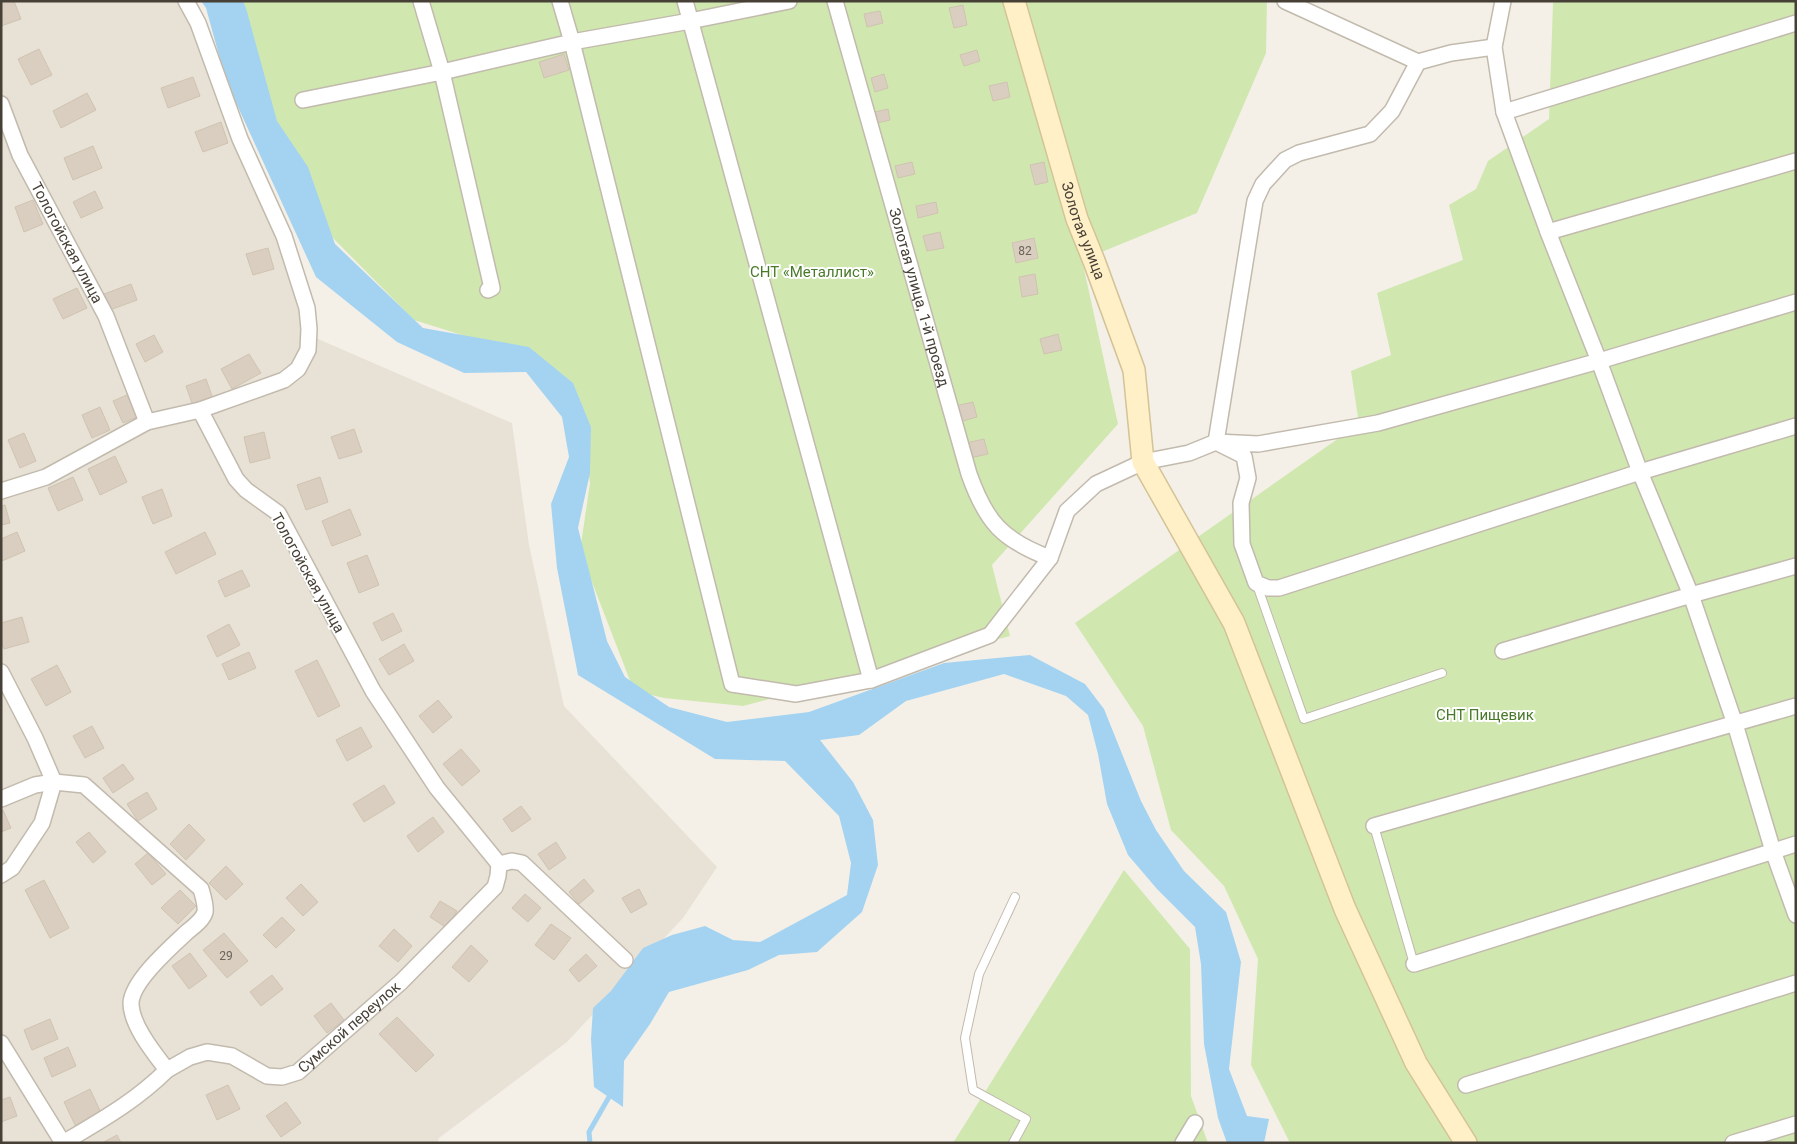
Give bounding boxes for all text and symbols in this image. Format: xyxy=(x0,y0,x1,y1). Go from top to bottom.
street label: Тологойская улица xyxy=(27,179,107,306)
street label: Золотая улица xyxy=(1058,180,1109,282)
street label: Золотая улица, 1-й проезд xyxy=(885,206,953,389)
house number: 82 xyxy=(1018,244,1032,258)
park label: СНТ «Металлист» xyxy=(750,263,874,281)
street label: Тологойская улица xyxy=(268,510,348,636)
park label: СНТ Пищевик xyxy=(1436,706,1534,724)
house number: 29 xyxy=(219,949,233,963)
street label: Сумской переулок xyxy=(294,978,404,1077)

